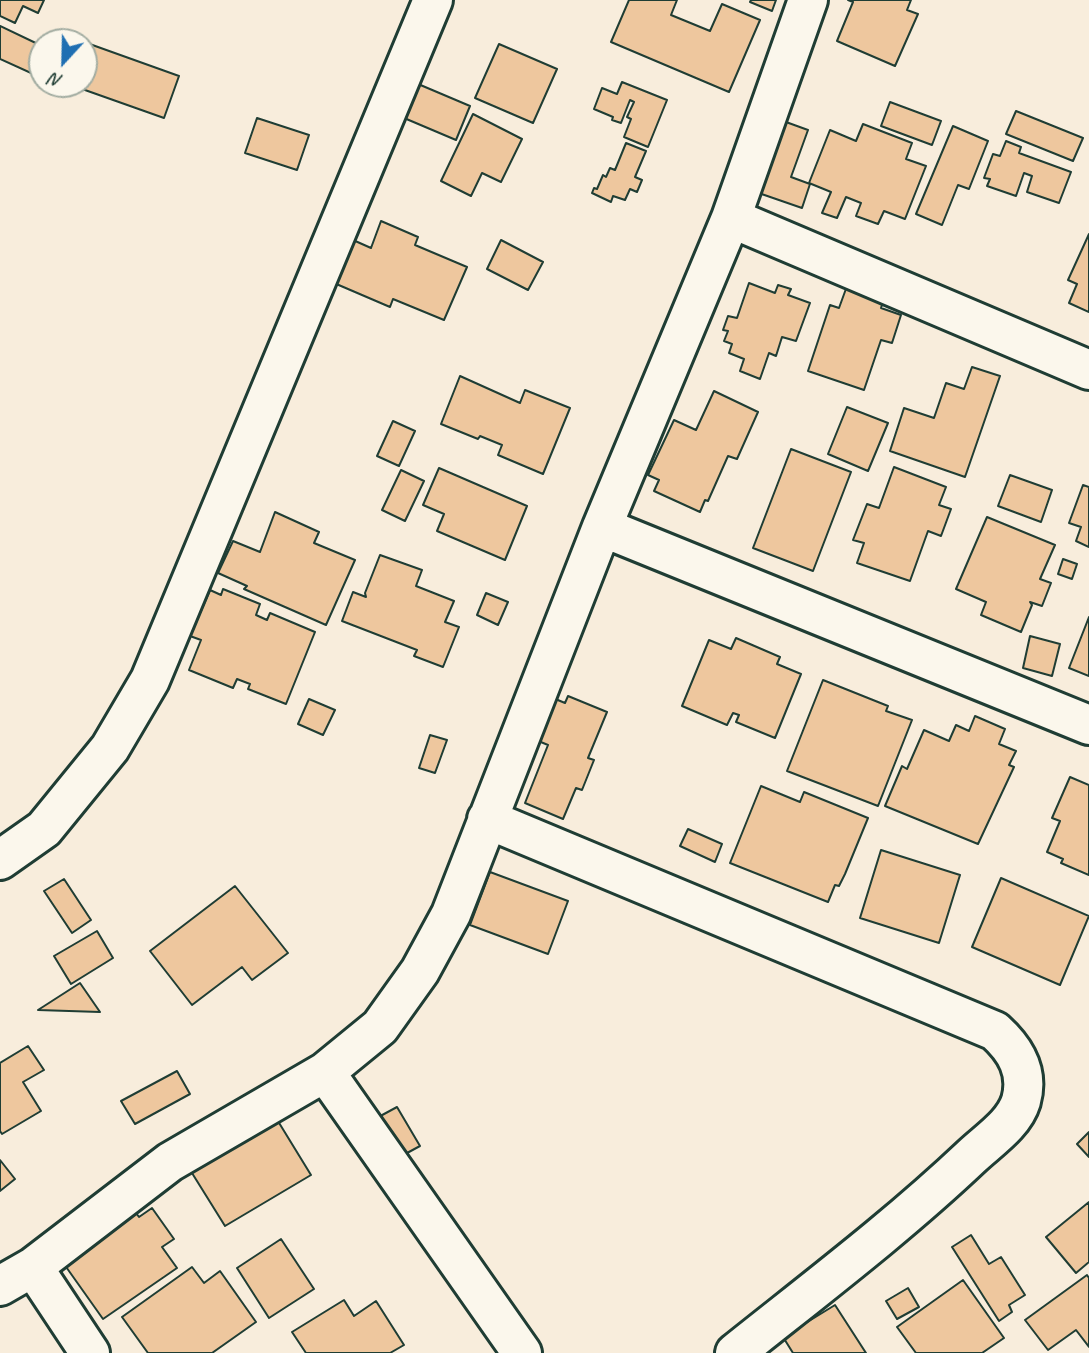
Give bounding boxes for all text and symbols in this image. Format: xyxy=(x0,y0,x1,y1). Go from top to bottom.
north arrow xyxy=(28,28,98,98)
text: N xyxy=(46,67,66,94)

